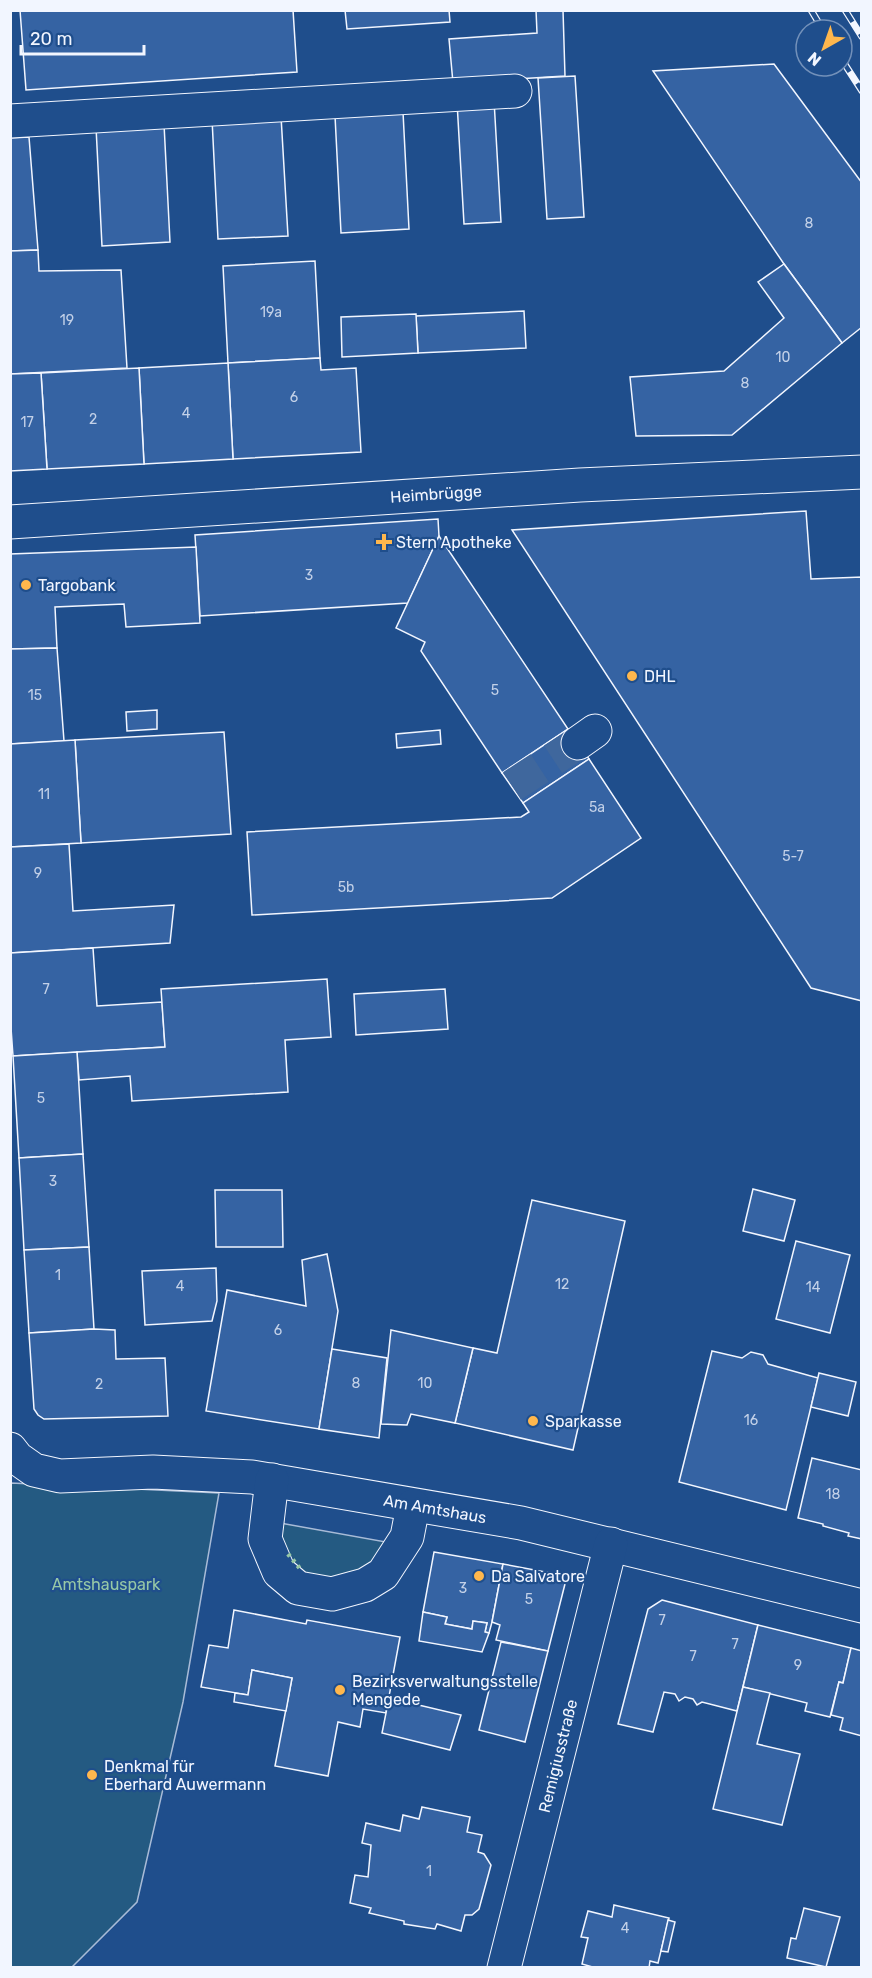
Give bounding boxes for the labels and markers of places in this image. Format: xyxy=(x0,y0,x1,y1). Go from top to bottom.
place label: Stern Apotheke xyxy=(396,533,512,552)
marker: Stern Apotheke xyxy=(377,535,391,549)
place label: Targobank xyxy=(38,576,116,595)
marker: Targobank xyxy=(19,578,33,592)
place label: DHL xyxy=(644,667,675,686)
marker: DHL xyxy=(625,669,639,683)
place label: Sparkasse xyxy=(545,1412,622,1431)
marker: Sparkasse xyxy=(526,1414,540,1428)
place label: Da Salvatore xyxy=(491,1567,585,1586)
marker: Da Salvatore xyxy=(472,1569,486,1583)
place label: Bezirksverwaltungsstelle Mengede xyxy=(352,1672,538,1709)
marker: Bezirksverwaltungsstelle Mengede xyxy=(333,1683,347,1697)
place label: Denkmal für Eberhard Auwermann xyxy=(104,1757,266,1794)
marker: Denkmal für Eberhard Auwermann xyxy=(85,1768,99,1782)

